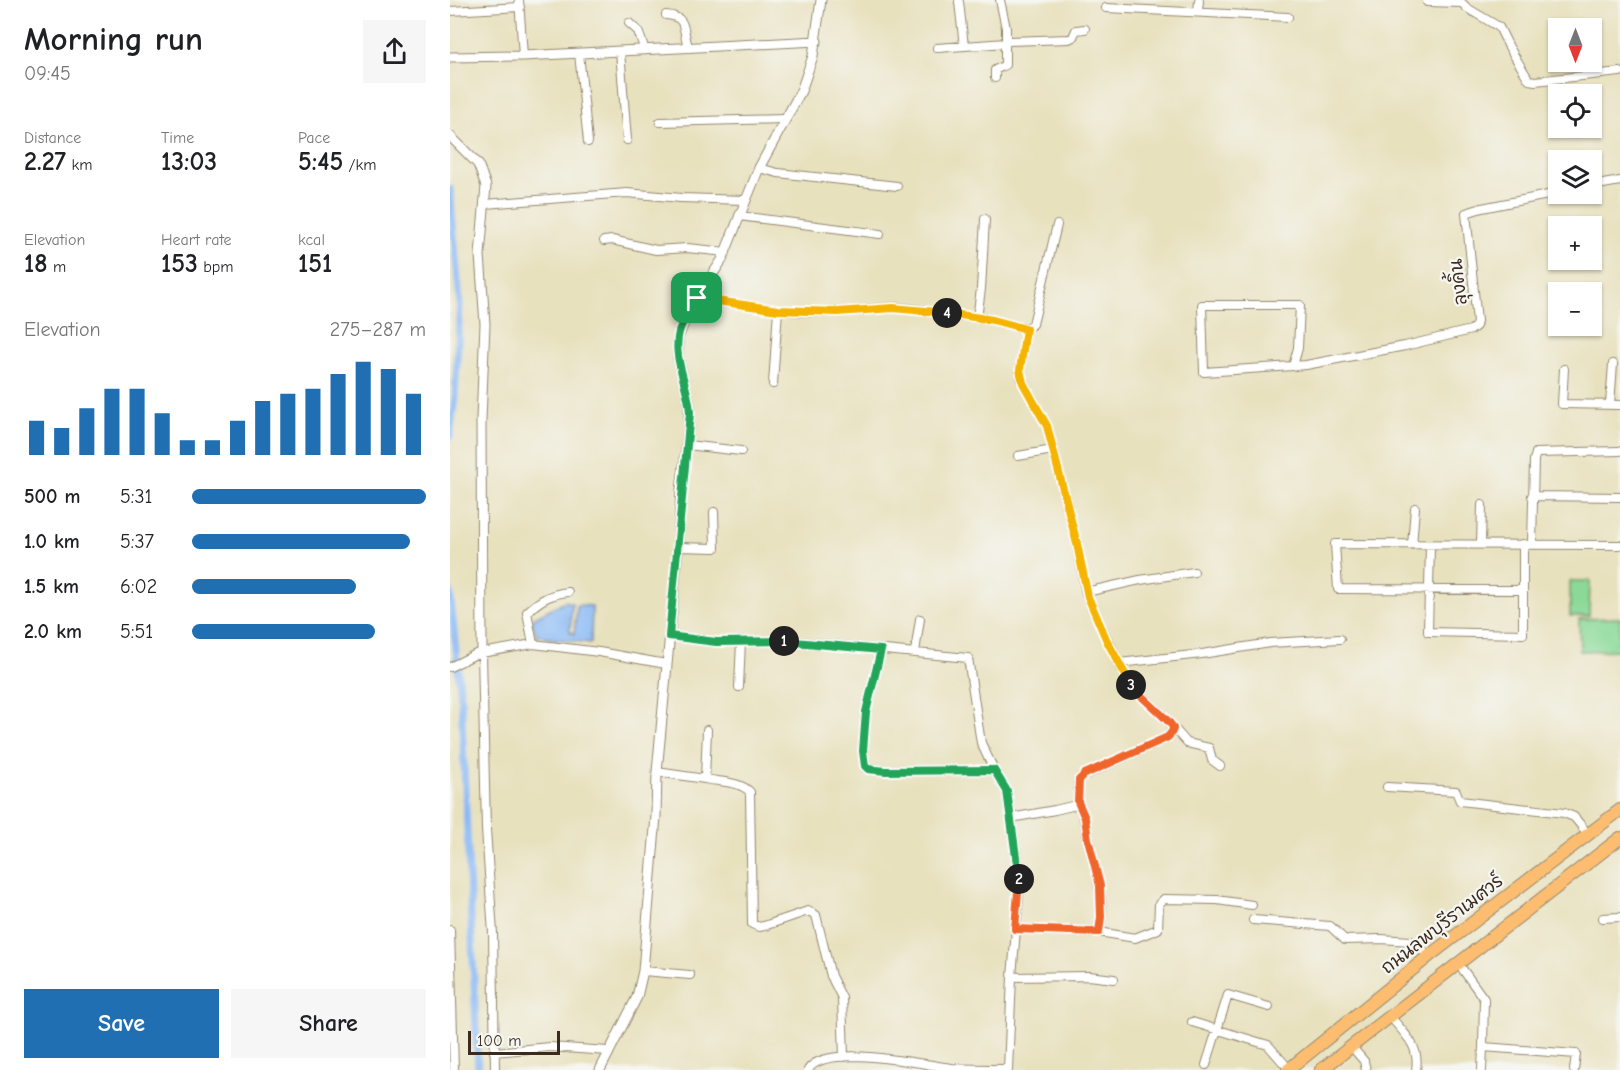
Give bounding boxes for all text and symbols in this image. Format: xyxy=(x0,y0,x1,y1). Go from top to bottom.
north arrow xyxy=(1548,18,1602,72)
map controls xyxy=(1548,18,1602,336)
text: Morning run xyxy=(24,20,203,58)
button: share xyxy=(363,20,426,83)
text: 09:45 xyxy=(24,62,71,85)
button: locate xyxy=(1548,84,1602,138)
text: Distance xyxy=(24,129,81,147)
text: Time xyxy=(161,129,194,147)
text: Pace xyxy=(298,129,330,147)
text: 2.27 xyxy=(24,147,66,177)
text: 13:03 xyxy=(161,147,217,177)
text: 5:45 xyxy=(298,147,343,177)
button: layers xyxy=(1548,150,1602,204)
text: km xyxy=(66,156,92,174)
text: /km xyxy=(343,156,377,174)
button: + xyxy=(1548,216,1602,270)
text: Elevation xyxy=(24,231,85,249)
text: Heart rate xyxy=(161,231,232,249)
text: kcal xyxy=(298,231,325,249)
text: 18 xyxy=(24,249,48,279)
text: 153 xyxy=(161,249,198,279)
text: 151 xyxy=(298,249,332,279)
street label: ลุงคิ้น xyxy=(1439,257,1475,307)
text: m xyxy=(48,258,66,276)
text: bpm xyxy=(198,258,233,276)
pin xyxy=(671,272,722,323)
icon: arrive xyxy=(680,281,713,314)
button: − xyxy=(1548,282,1602,336)
pin: 4 xyxy=(932,298,962,328)
text: 4 xyxy=(943,304,951,322)
text: Elevation xyxy=(24,318,101,341)
text: 275–287 m xyxy=(330,318,426,341)
text: 500 m xyxy=(24,485,81,508)
text: 5:31 xyxy=(120,485,153,508)
text: 1.0 km xyxy=(24,530,80,553)
text: 5:37 xyxy=(120,530,154,553)
text: 1.5 km xyxy=(24,575,79,598)
text: 6:02 xyxy=(120,575,157,598)
text: 2.0 km xyxy=(24,620,82,643)
text: 5:51 xyxy=(120,620,153,643)
pin: 1 xyxy=(769,626,799,656)
text: 1 xyxy=(781,632,787,650)
pin: 3 xyxy=(1116,670,1146,700)
text: 3 xyxy=(1127,676,1135,694)
pin: 2 xyxy=(1004,864,1034,894)
street label: ถนนลพบุรีราเมศวร์ xyxy=(1375,868,1510,981)
text: 2 xyxy=(1015,870,1023,888)
button: Save xyxy=(24,989,219,1058)
button: Share xyxy=(231,989,426,1058)
scale bar xyxy=(468,1028,560,1056)
text: 100 m xyxy=(477,1032,521,1050)

